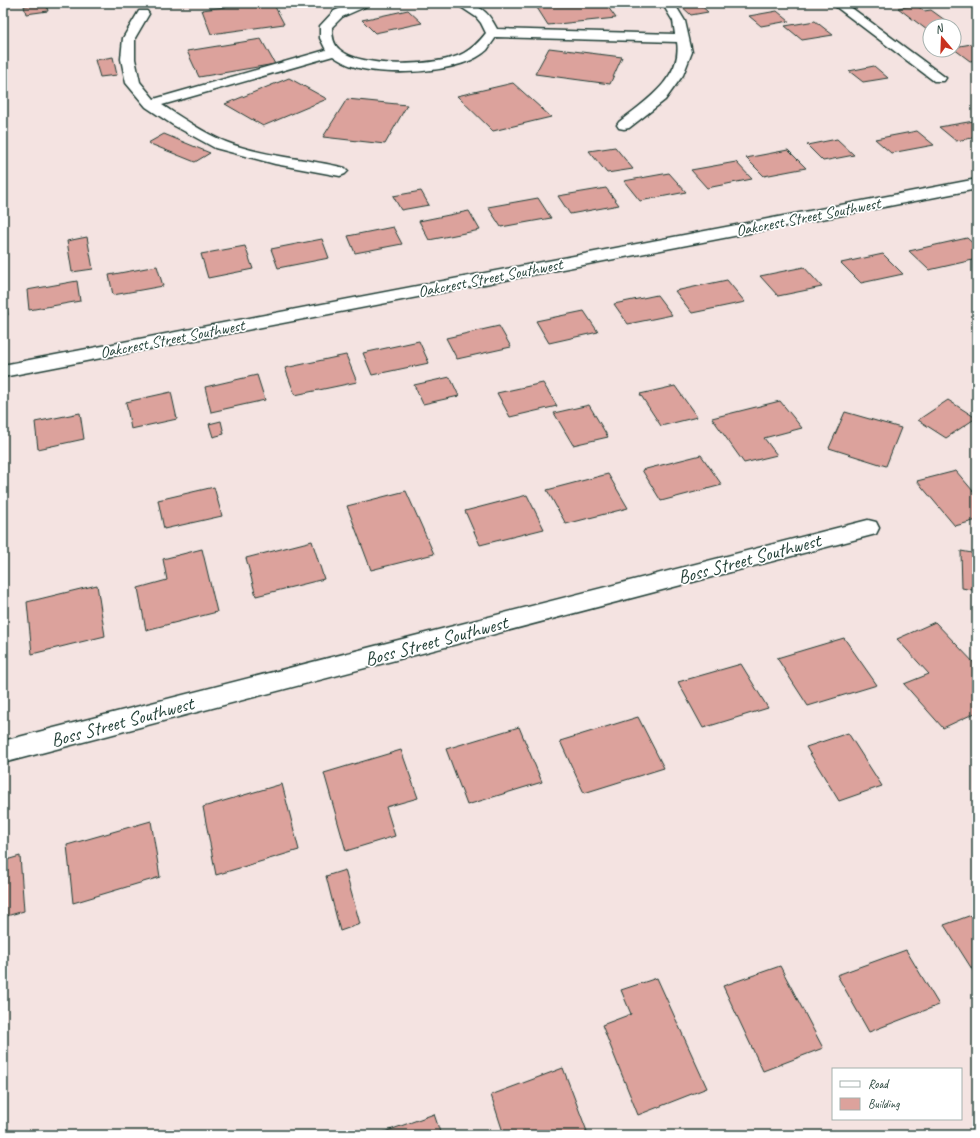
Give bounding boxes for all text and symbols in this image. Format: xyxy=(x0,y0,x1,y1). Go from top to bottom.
north arrow xyxy=(922,18,962,58)
text: N xyxy=(933,20,946,36)
street label: Oakcrest Street Southwest xyxy=(734,193,884,241)
street label: Oakcrest Street Southwest xyxy=(416,254,566,302)
street label: Oakcrest Street Southwest xyxy=(98,315,248,363)
street label: Boss Street Southwest xyxy=(675,528,825,590)
street label: Boss Street Southwest xyxy=(362,610,512,672)
street label: Boss Street Southwest xyxy=(48,691,198,753)
legend xyxy=(832,1068,962,1120)
text: Road xyxy=(868,1076,890,1092)
text: Building xyxy=(868,1096,900,1112)

